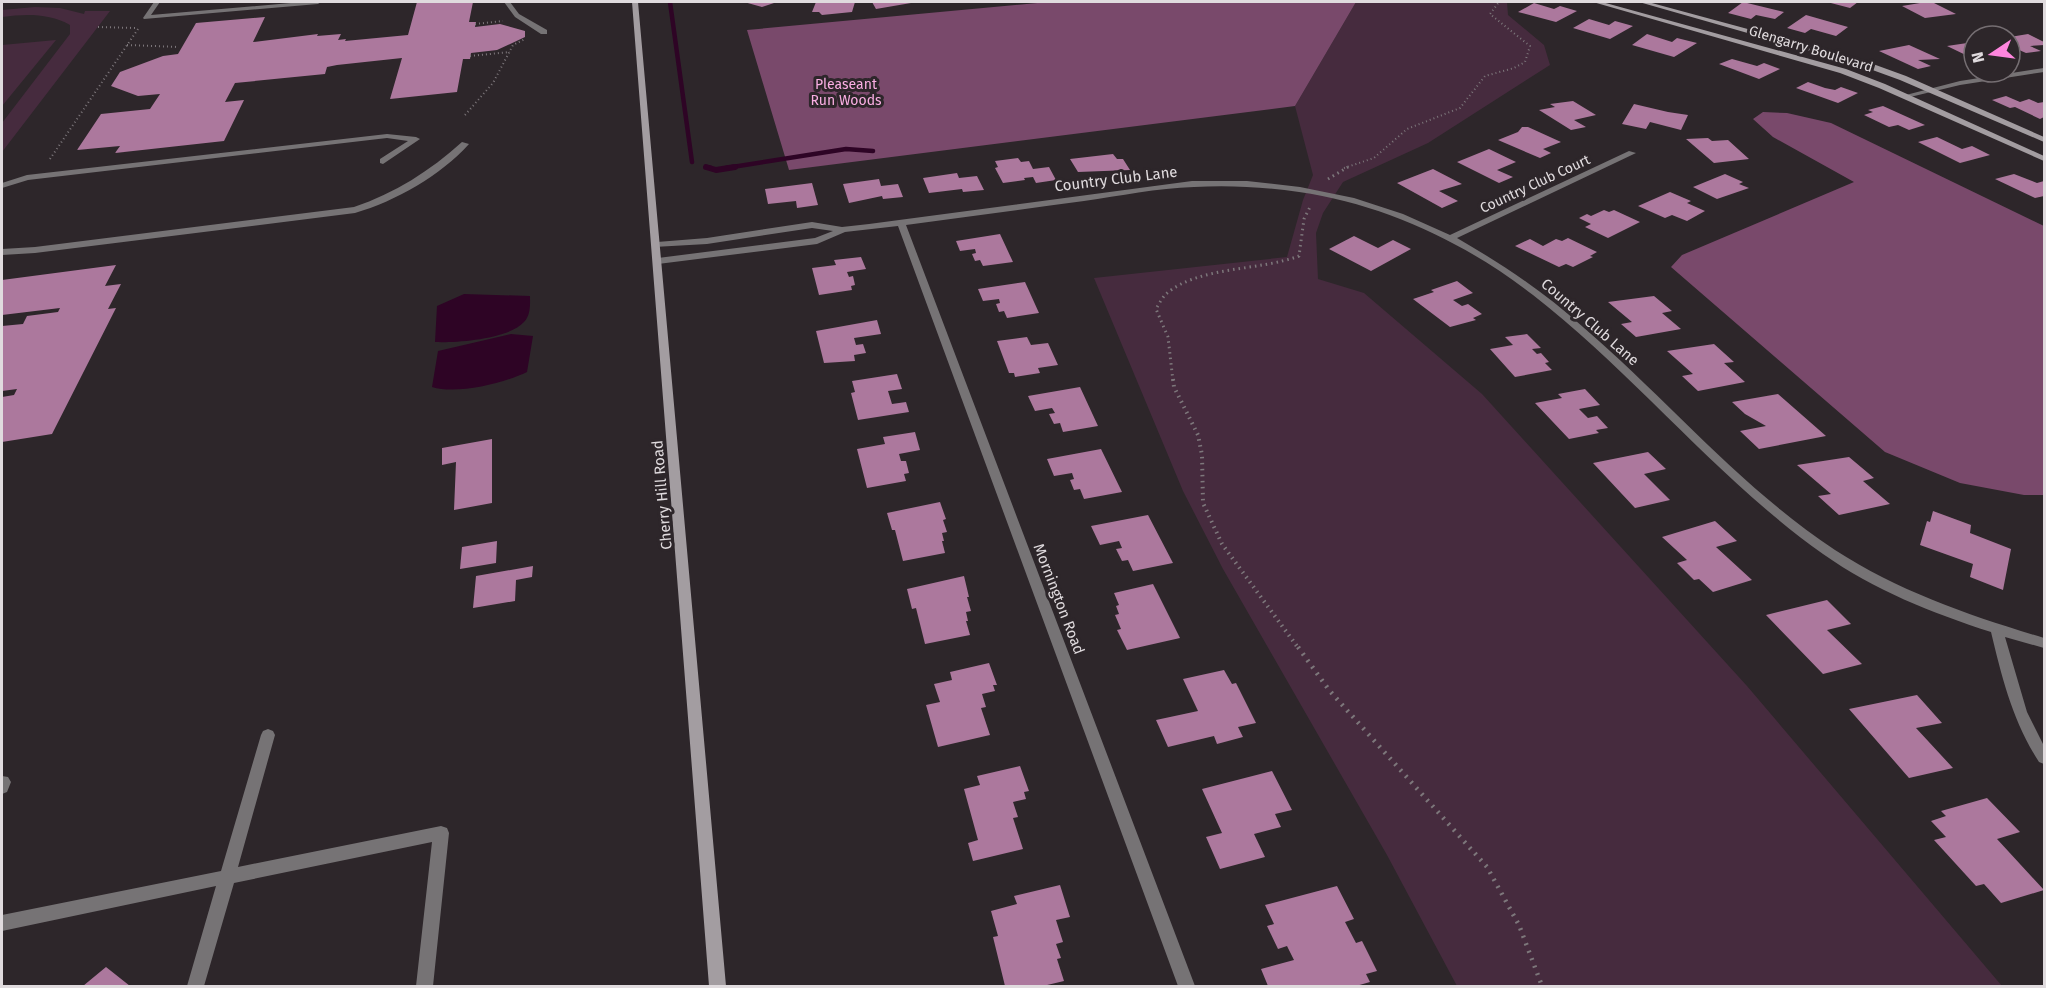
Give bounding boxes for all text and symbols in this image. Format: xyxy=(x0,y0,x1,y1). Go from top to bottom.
street label: Glengarry Boulevard xyxy=(1747,22,1875,76)
north arrow xyxy=(1962,24,2022,84)
text: N xyxy=(1967,50,1988,65)
park label: Pleaseant Run Woods xyxy=(810,76,882,109)
street label: Country Club Court xyxy=(1477,151,1594,217)
street label: Country Club Lane xyxy=(1054,163,1178,195)
street label: Country Club Lane xyxy=(1537,275,1643,369)
street label: Cherry Hill Road xyxy=(648,439,676,551)
street label: Mornington Road xyxy=(1030,541,1088,657)

